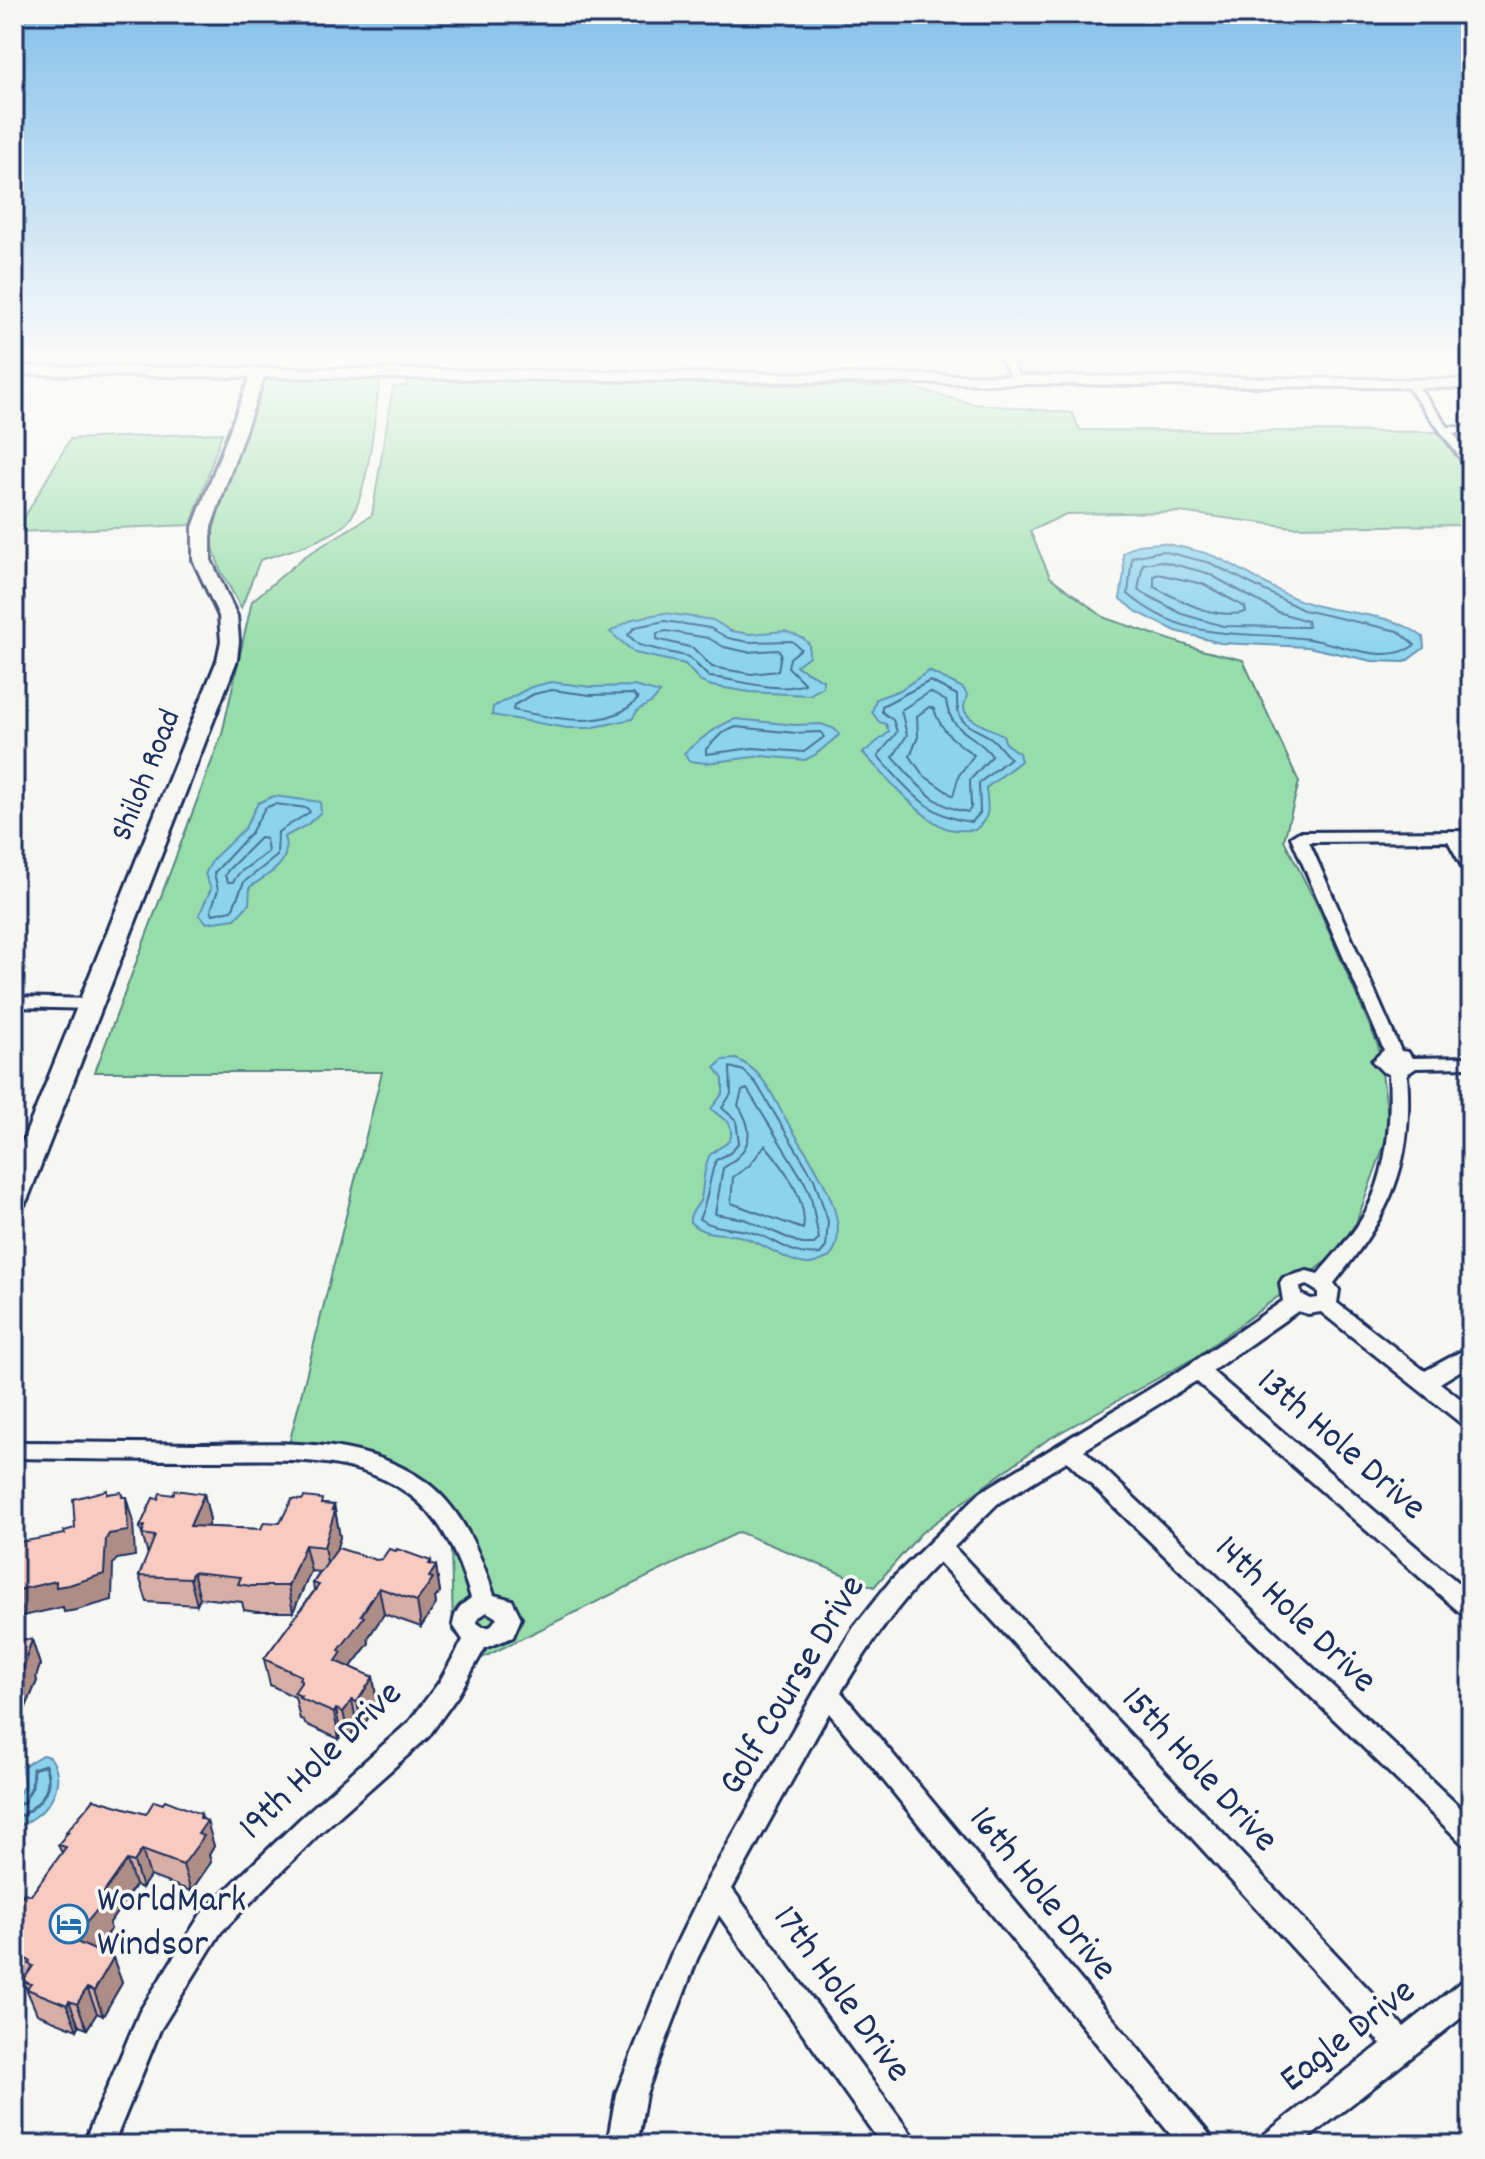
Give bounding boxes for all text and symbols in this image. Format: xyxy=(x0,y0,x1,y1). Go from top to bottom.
street label: Shiloh Road xyxy=(101,703,195,849)
street label: 13th Hole Drive xyxy=(1243,1357,1437,1535)
street label: 14th Hole Drive xyxy=(1200,1524,1388,1708)
street label: Golf Course Drive xyxy=(707,1566,881,1806)
street label: 19th Hole Drive xyxy=(227,1669,417,1855)
street label: 15th Hole Drive xyxy=(1106,1675,1290,1867)
street label: 16th Hole Drive xyxy=(953,1796,1129,1994)
place label: WorldMark Windsor xyxy=(97,1875,246,1974)
street label: 17th Hole Drive xyxy=(757,1895,923,2095)
hotel icon: WorldMark Windsor xyxy=(48,1903,90,1945)
street label: Eagle Drive xyxy=(1269,1966,1429,2108)

